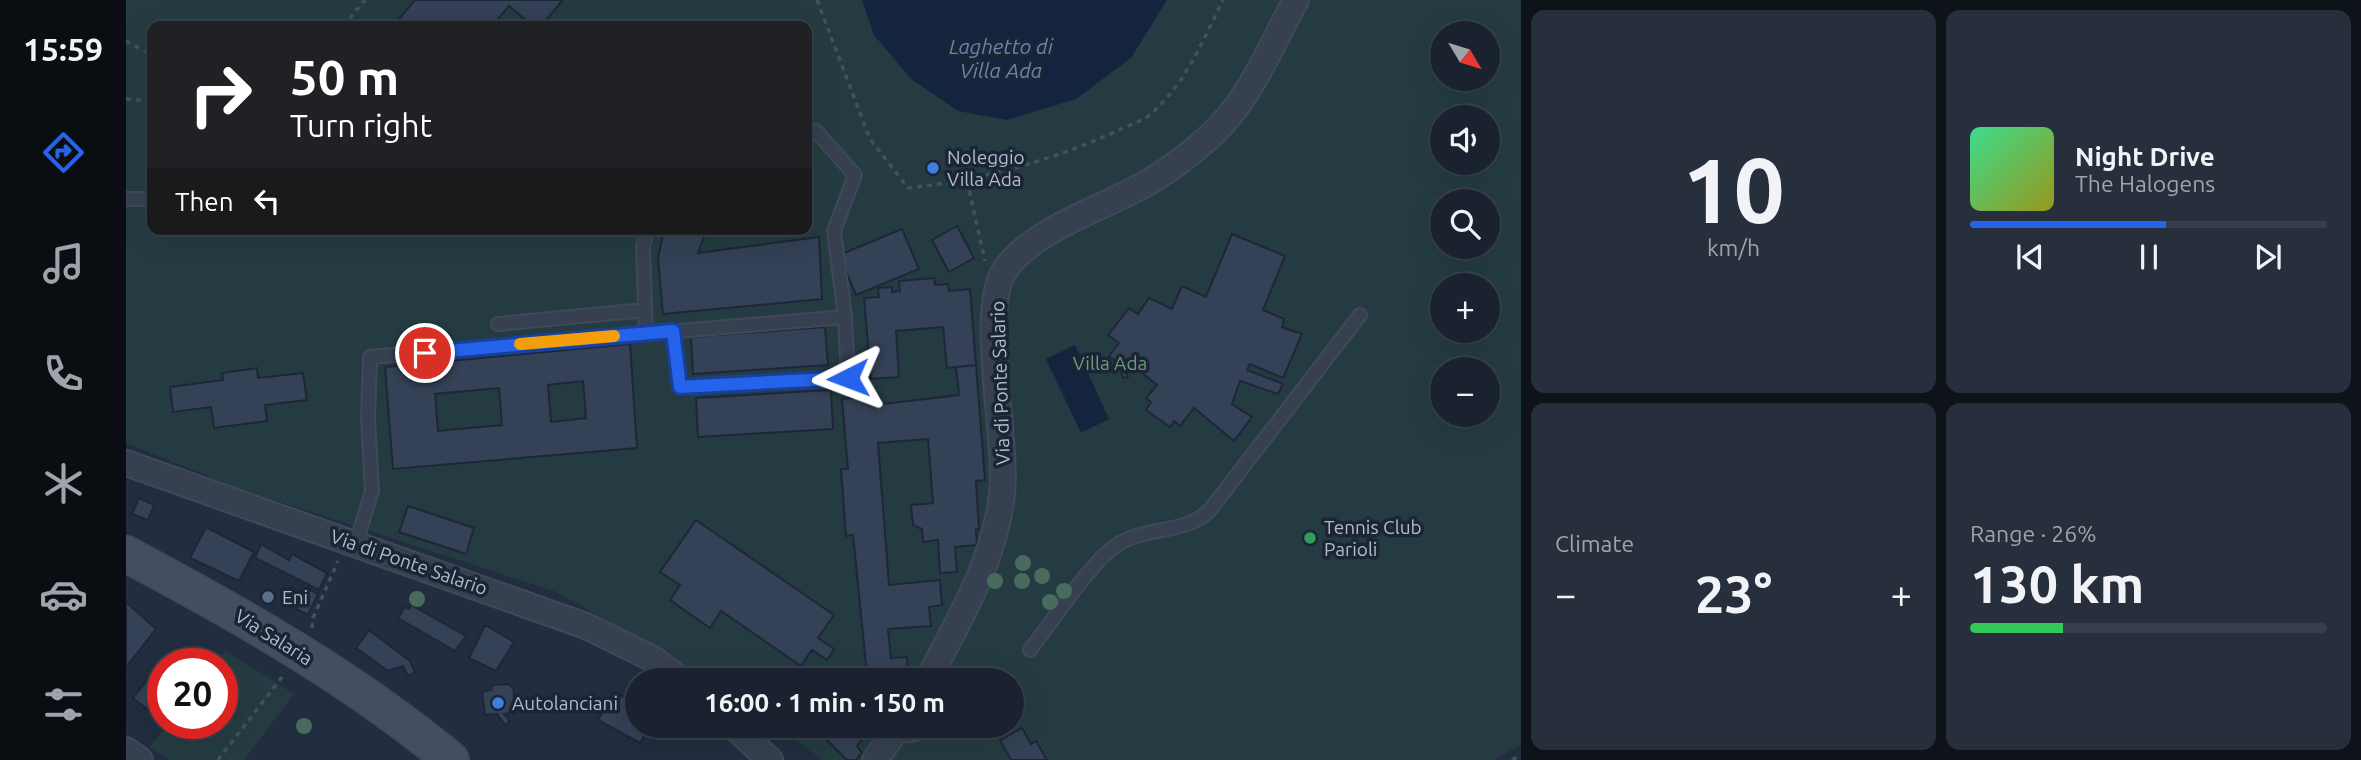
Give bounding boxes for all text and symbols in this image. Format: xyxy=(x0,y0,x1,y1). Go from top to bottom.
north arrow xyxy=(1430,21,1500,91)
map controls xyxy=(1430,21,1500,427)
text: 15:59 xyxy=(23,31,103,67)
water label: Laghetto di Villa Ada xyxy=(949,34,1054,82)
icon: right xyxy=(175,49,266,140)
text: 50 m xyxy=(290,49,399,104)
button: sound xyxy=(1430,105,1500,175)
text: Turn right xyxy=(290,107,432,143)
icon: directions xyxy=(39,128,88,177)
text: 10 xyxy=(1682,138,1785,240)
text: Night Drive xyxy=(2075,142,2215,171)
place label: Noleggio Villa Ada xyxy=(947,146,1025,190)
marker: Noleggio Villa Ada xyxy=(925,160,941,176)
text: The Halogens xyxy=(2075,171,2215,196)
icon: left xyxy=(248,182,286,220)
text: Then xyxy=(175,187,234,216)
button: search xyxy=(1430,189,1500,259)
text: km/h xyxy=(1707,235,1760,260)
icon: previous xyxy=(2011,238,2049,276)
icon: pause xyxy=(2130,238,2168,276)
icon: next xyxy=(2249,238,2287,276)
icon: music xyxy=(39,239,88,288)
button: + xyxy=(1430,273,1500,343)
street label: Via di Ponte Salario xyxy=(986,300,1014,466)
pin xyxy=(395,323,455,383)
icon: arrive xyxy=(406,334,444,372)
position arrow xyxy=(811,341,885,415)
icon: phone xyxy=(39,349,88,398)
park label: Villa Ada xyxy=(1073,352,1147,374)
button: − xyxy=(1430,357,1500,427)
icon: climate xyxy=(39,459,88,508)
place label: Tennis Club Parioli xyxy=(1324,516,1422,560)
text: Range · 26% xyxy=(1970,521,2097,546)
street label: Via di Ponte Salario xyxy=(328,525,490,599)
marker: Tennis Club Parioli xyxy=(1302,530,1318,546)
text: Climate xyxy=(1555,531,1634,556)
text: 130 km xyxy=(1970,555,2144,613)
text: 23° xyxy=(1695,565,1772,623)
icon: car xyxy=(39,570,88,619)
text: − xyxy=(1555,573,1576,615)
text: + xyxy=(1891,573,1912,615)
place label: Eni xyxy=(282,586,308,608)
marker: Eni xyxy=(260,589,276,605)
street label: Via Salaria xyxy=(231,604,317,670)
speed limit sign: 20 xyxy=(147,648,238,739)
icon: filters xyxy=(39,680,88,729)
text: 16:00 · 1 min · 150 m xyxy=(704,688,945,717)
place label: Autolanciani xyxy=(512,692,618,714)
marker: Autolanciani xyxy=(490,695,506,711)

